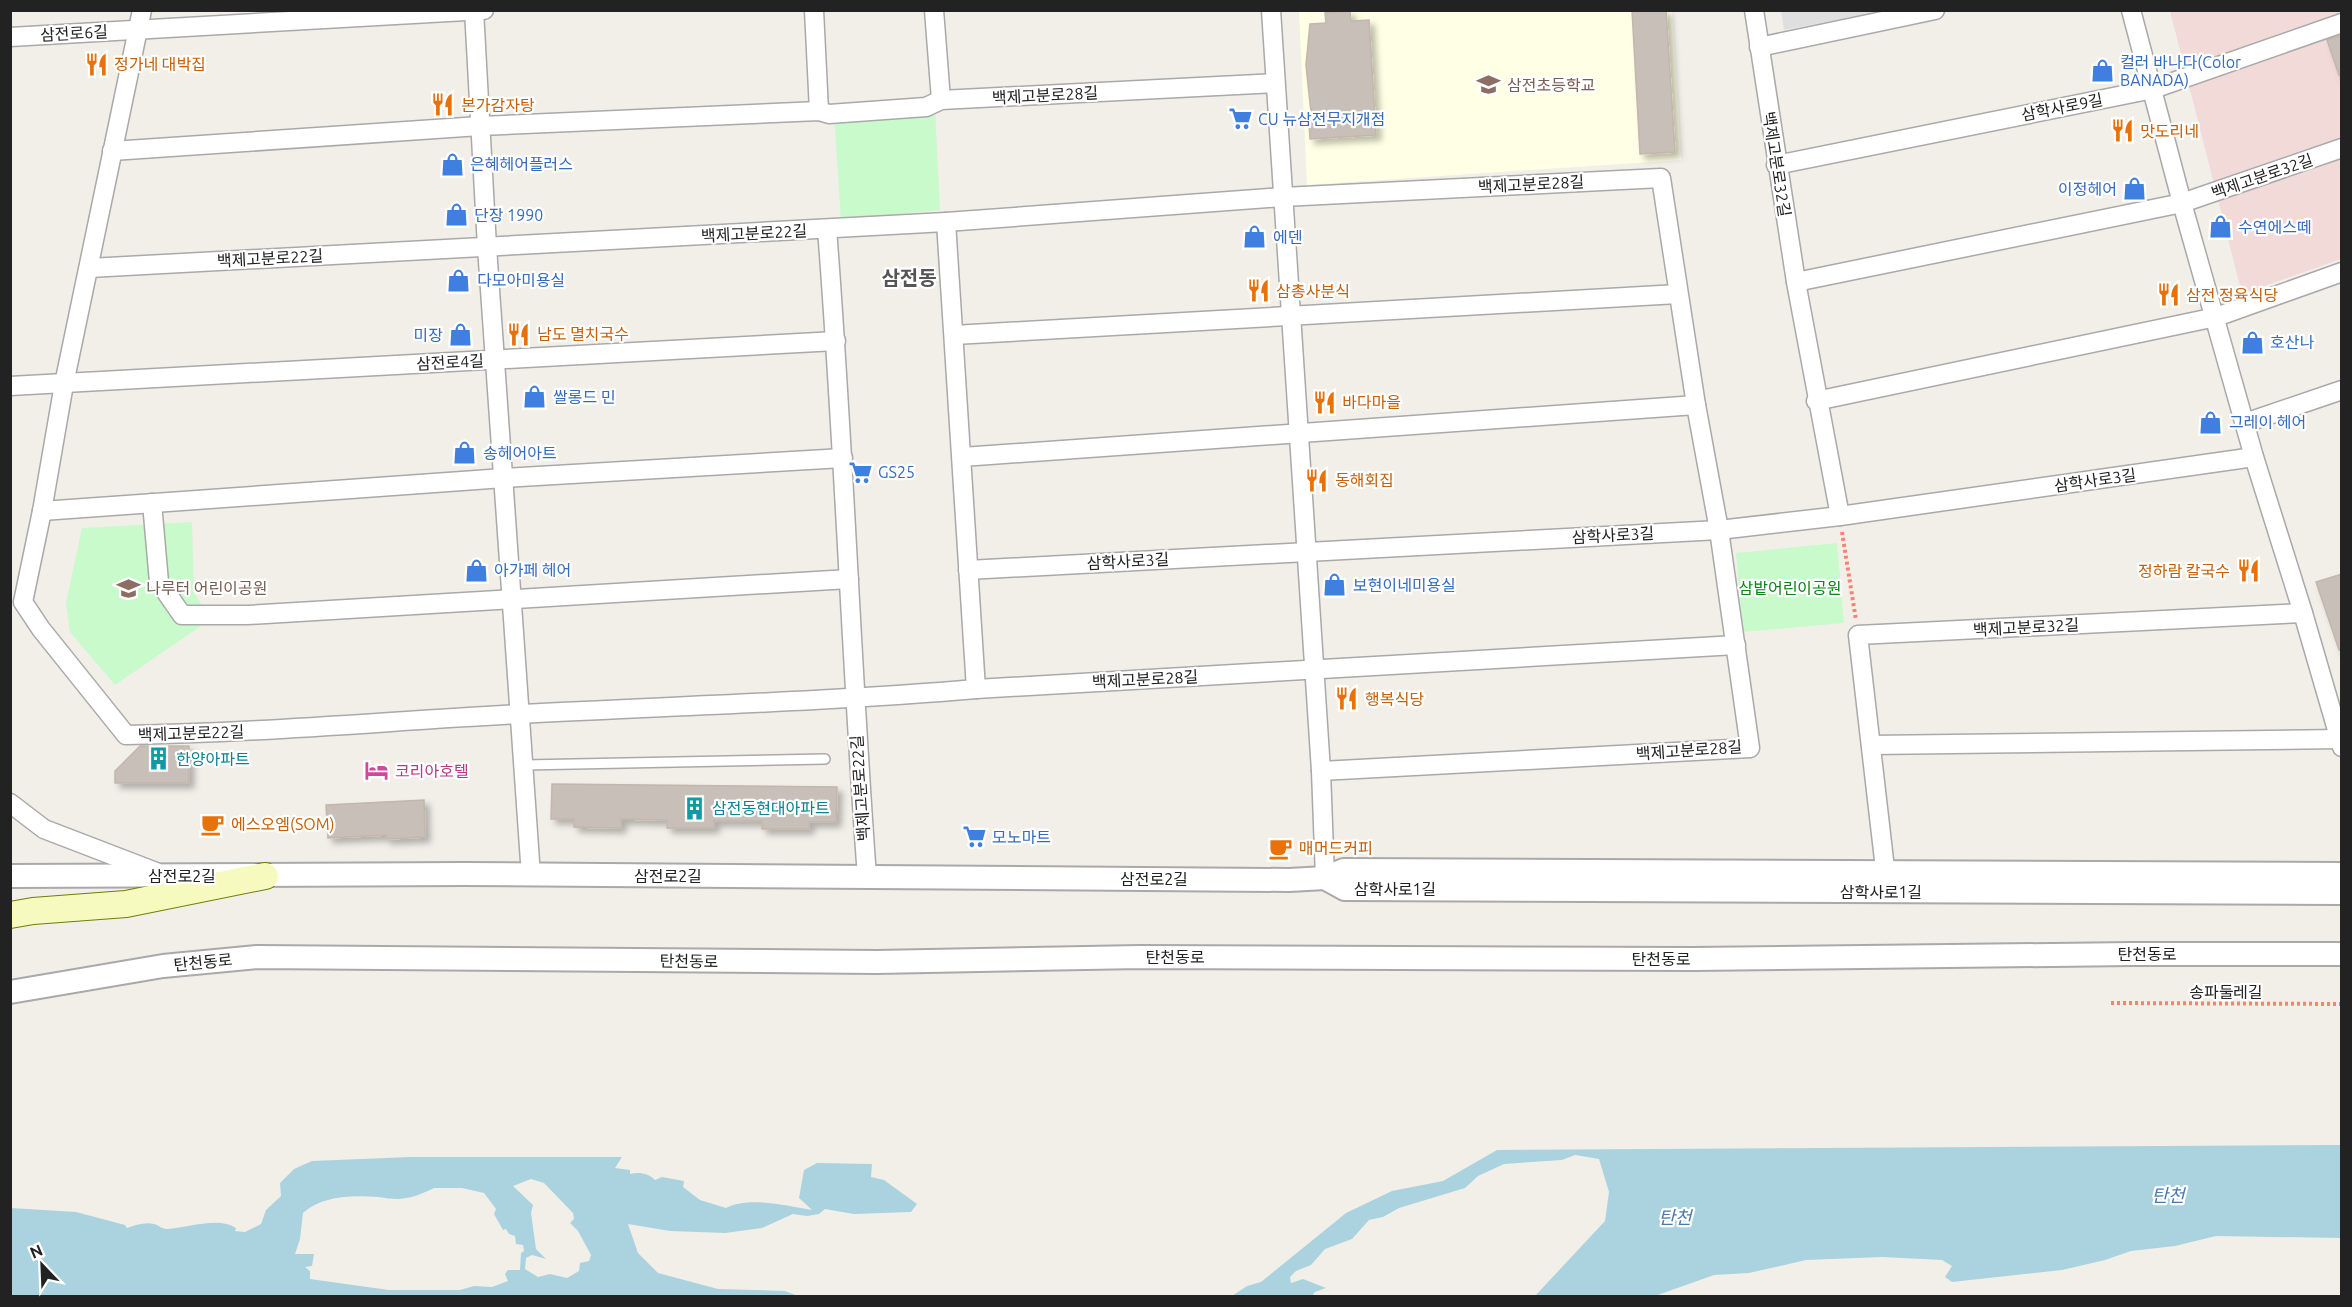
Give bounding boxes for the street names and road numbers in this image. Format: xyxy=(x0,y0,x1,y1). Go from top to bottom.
street label: 삼전로6길 xyxy=(40,22,108,44)
street label: 백제고분로28길 xyxy=(991,83,1099,107)
street label: 삼학사로9길 xyxy=(2020,90,2104,124)
street label: 백제고분로32길 xyxy=(1760,110,1794,218)
street label: 백제고분로32길 xyxy=(2209,150,2315,202)
street label: 백제고분로28길 xyxy=(1477,172,1585,196)
street label: 백제고분로22길 xyxy=(700,221,808,245)
street label: 백제고분로22길 xyxy=(216,246,324,270)
street label: 삼전로4길 xyxy=(416,351,484,373)
street label: 삼학사로3길 xyxy=(2053,465,2137,495)
street label: 삼학사로3길 xyxy=(1571,524,1655,546)
street label: 삼학사로3길 xyxy=(1086,550,1170,572)
street label: 백제고분로32길 xyxy=(1972,615,2080,639)
street label: 백제고분로28길 xyxy=(1091,667,1199,691)
street label: 백제고분로22길 xyxy=(138,722,244,744)
street label: 백제고분로22길 xyxy=(847,734,873,842)
street label: 백제고분로28길 xyxy=(1635,737,1743,763)
street label: 삼전로2길 xyxy=(148,867,216,885)
street label: 삼전로2길 xyxy=(634,867,702,885)
street label: 삼전로2길 xyxy=(1120,870,1188,888)
street label: 삼학사로1길 xyxy=(1354,880,1436,898)
street label: 삼학사로1길 xyxy=(1840,883,1922,901)
street label: 탄천동로 xyxy=(2118,945,2177,963)
street label: 탄천동로 xyxy=(1146,948,1205,966)
street label: 탄천동로 xyxy=(173,950,233,974)
street label: 탄천동로 xyxy=(1632,950,1691,968)
street label: 탄천동로 xyxy=(659,951,719,971)
street label: 송파둘레길 xyxy=(2189,983,2263,1001)

